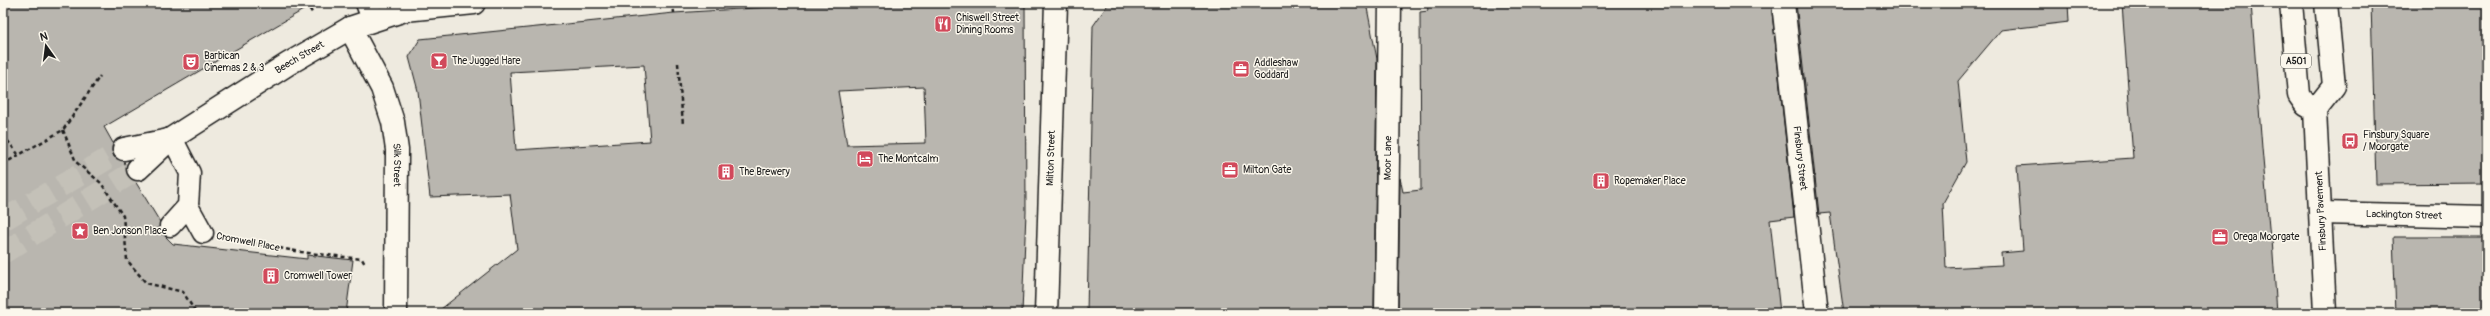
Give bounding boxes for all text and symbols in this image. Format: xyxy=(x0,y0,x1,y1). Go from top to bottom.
place label: Chiswell Street Dining Rooms xyxy=(956,12,1020,36)
restaurant icon: Chiswell Street Dining Rooms xyxy=(933,14,953,34)
north arrow xyxy=(26,26,66,66)
text: N xyxy=(39,29,49,44)
street label: Beech Street xyxy=(273,38,327,77)
place label: Barbican Cinemas 2 & 3 xyxy=(204,50,265,74)
bar icon: The Jugged Hare xyxy=(429,51,449,71)
theatre icon: Barbican Cinemas 2 & 3 xyxy=(181,52,201,72)
road number: A501 xyxy=(2281,54,2311,68)
place label: The Jugged Hare xyxy=(452,55,521,67)
place label: Addleshaw Goddard xyxy=(1254,57,1298,81)
office icon: Addleshaw Goddard xyxy=(1231,59,1251,79)
street label: Finsbury Street xyxy=(1791,125,1810,192)
street label: Milton Street xyxy=(1044,129,1058,186)
place label: Finsbury Square / Moorgate xyxy=(2363,129,2429,153)
bus stop icon: Finsbury Square / Moorgate xyxy=(2340,131,2360,151)
street label: Moor Lane xyxy=(1382,136,1394,180)
street label: Silk Street xyxy=(390,142,403,188)
hotel icon: The Montcalm xyxy=(855,149,875,169)
place label: The Montcalm xyxy=(878,153,939,165)
office icon: Milton Gate xyxy=(1220,160,1240,180)
building icon: The Brewery xyxy=(716,162,736,182)
place label: Milton Gate xyxy=(1243,164,1292,176)
place label: The Brewery xyxy=(739,166,791,178)
street label: Finsbury Pavement xyxy=(2313,170,2329,251)
building icon: Ropemaker Place xyxy=(1591,171,1611,191)
place label: Ropemaker Place xyxy=(1614,175,1686,187)
street label: Lackington Street xyxy=(2366,208,2443,222)
place icon: Ben Jonson Place xyxy=(70,221,90,241)
place label: Ben Jonson Place xyxy=(93,225,167,237)
office icon: Orega Moorgate xyxy=(2210,227,2230,247)
street label: Cromwell Place xyxy=(215,230,281,254)
place label: Orega Moorgate xyxy=(2233,231,2299,243)
building icon: Cromwell Tower xyxy=(261,266,281,286)
place label: Cromwell Tower xyxy=(284,270,352,282)

